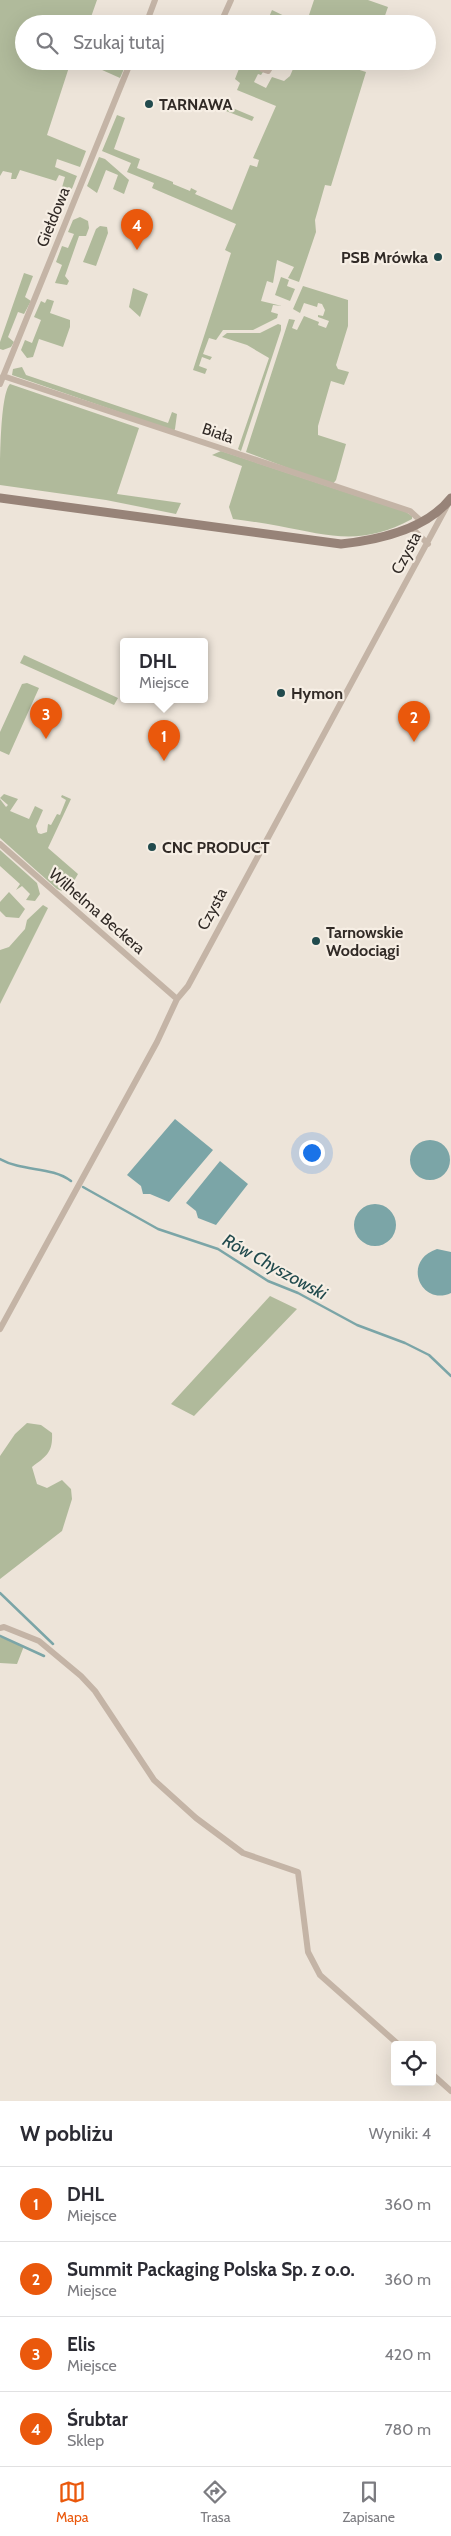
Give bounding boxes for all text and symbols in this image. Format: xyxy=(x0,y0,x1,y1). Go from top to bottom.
search box xyxy=(15,15,436,70)
icon: search xyxy=(33,29,61,57)
text: Szukaj tutaj xyxy=(73,31,165,54)
place label: TARNAWA xyxy=(159,95,233,114)
marker: TARNAWA xyxy=(143,98,155,110)
street label: Giełdowa xyxy=(32,184,74,250)
pin: 4 xyxy=(121,209,153,250)
place label: PSB Mrówka xyxy=(341,248,428,267)
marker: PSB Mrówka xyxy=(432,251,444,263)
street label: Biała xyxy=(200,419,237,447)
street label: Czysta xyxy=(387,528,425,577)
popup xyxy=(120,638,208,703)
text: DHL xyxy=(139,650,176,673)
text: Miejsce xyxy=(139,673,189,692)
place label: Hymon xyxy=(291,684,343,703)
marker: Hymon xyxy=(275,687,287,699)
pin: 3 xyxy=(30,698,62,739)
pin: 2 xyxy=(398,701,430,742)
pin: 1 xyxy=(148,720,180,761)
place label: CNC PRODUCT xyxy=(162,838,270,857)
marker: CNC PRODUCT xyxy=(146,841,158,853)
street label: Wilhelma Beckera xyxy=(45,864,149,958)
street label: Czysta xyxy=(193,884,231,933)
place label: Tarnowskie Wodociągi xyxy=(326,923,403,960)
marker: Tarnowskie Wodociągi xyxy=(310,935,322,947)
your location xyxy=(299,1140,325,1166)
water label: Rów Chyszowski xyxy=(219,1229,332,1305)
map controls xyxy=(391,2041,436,2086)
button: locate xyxy=(391,2041,436,2086)
text: W pobliżu xyxy=(20,2121,113,2146)
text: Wyniki: 4 xyxy=(369,2124,431,2143)
text: DHL xyxy=(67,2183,104,2206)
text: 1 xyxy=(33,2195,39,2214)
text: 360 m xyxy=(384,2195,431,2214)
text: Miejsce xyxy=(67,2206,117,2225)
text: Summit Packaging Polska Sp. z o.o. xyxy=(67,2258,355,2281)
text: 2 xyxy=(32,2270,40,2289)
text: 360 m xyxy=(384,2270,431,2289)
text: Miejsce xyxy=(67,2281,117,2300)
text: Elis xyxy=(67,2333,95,2356)
text: 3 xyxy=(32,2345,40,2364)
text: 420 m xyxy=(385,2345,431,2364)
text: Miejsce xyxy=(67,2356,117,2375)
text: Śrubtar xyxy=(67,2408,128,2431)
text: 4 xyxy=(31,2420,41,2439)
text: 780 m xyxy=(384,2420,431,2439)
text: Sklep xyxy=(67,2431,104,2450)
tab: Mapa xyxy=(56,2478,89,2526)
tab: Trasa xyxy=(201,2478,230,2526)
tab: Zapisane xyxy=(342,2478,395,2526)

